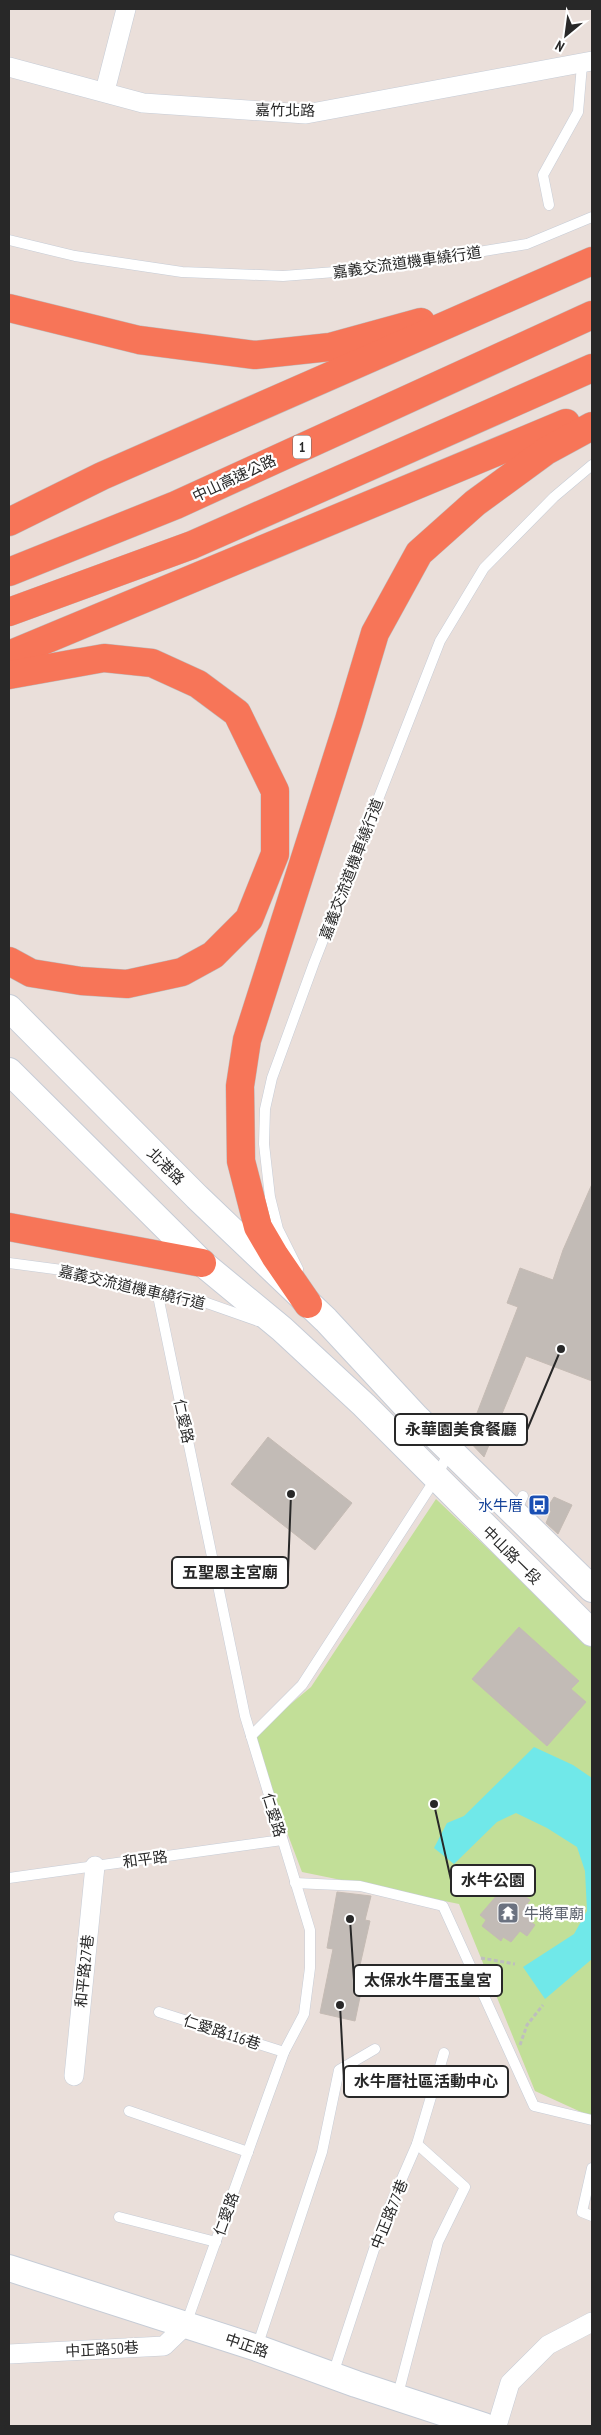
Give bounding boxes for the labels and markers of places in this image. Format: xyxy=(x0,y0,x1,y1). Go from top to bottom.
callout: 永華園美食餐廳 xyxy=(395,1414,527,1445)
bus stop icon: 水牛厝 xyxy=(527,1493,551,1517)
place label: 水牛厝 xyxy=(478,1496,523,1515)
callout: 五聖恩主宮廟 xyxy=(172,1557,288,1588)
callout: 水牛公園 xyxy=(451,1865,535,1896)
temple icon: 牛將軍廟 xyxy=(496,1901,520,1925)
place label: 牛將軍廟 xyxy=(524,1904,584,1923)
callout: 太保水牛厝玉皇宮 xyxy=(354,1965,502,1996)
callout: 水牛厝社區活動中心 xyxy=(344,2066,508,2097)

